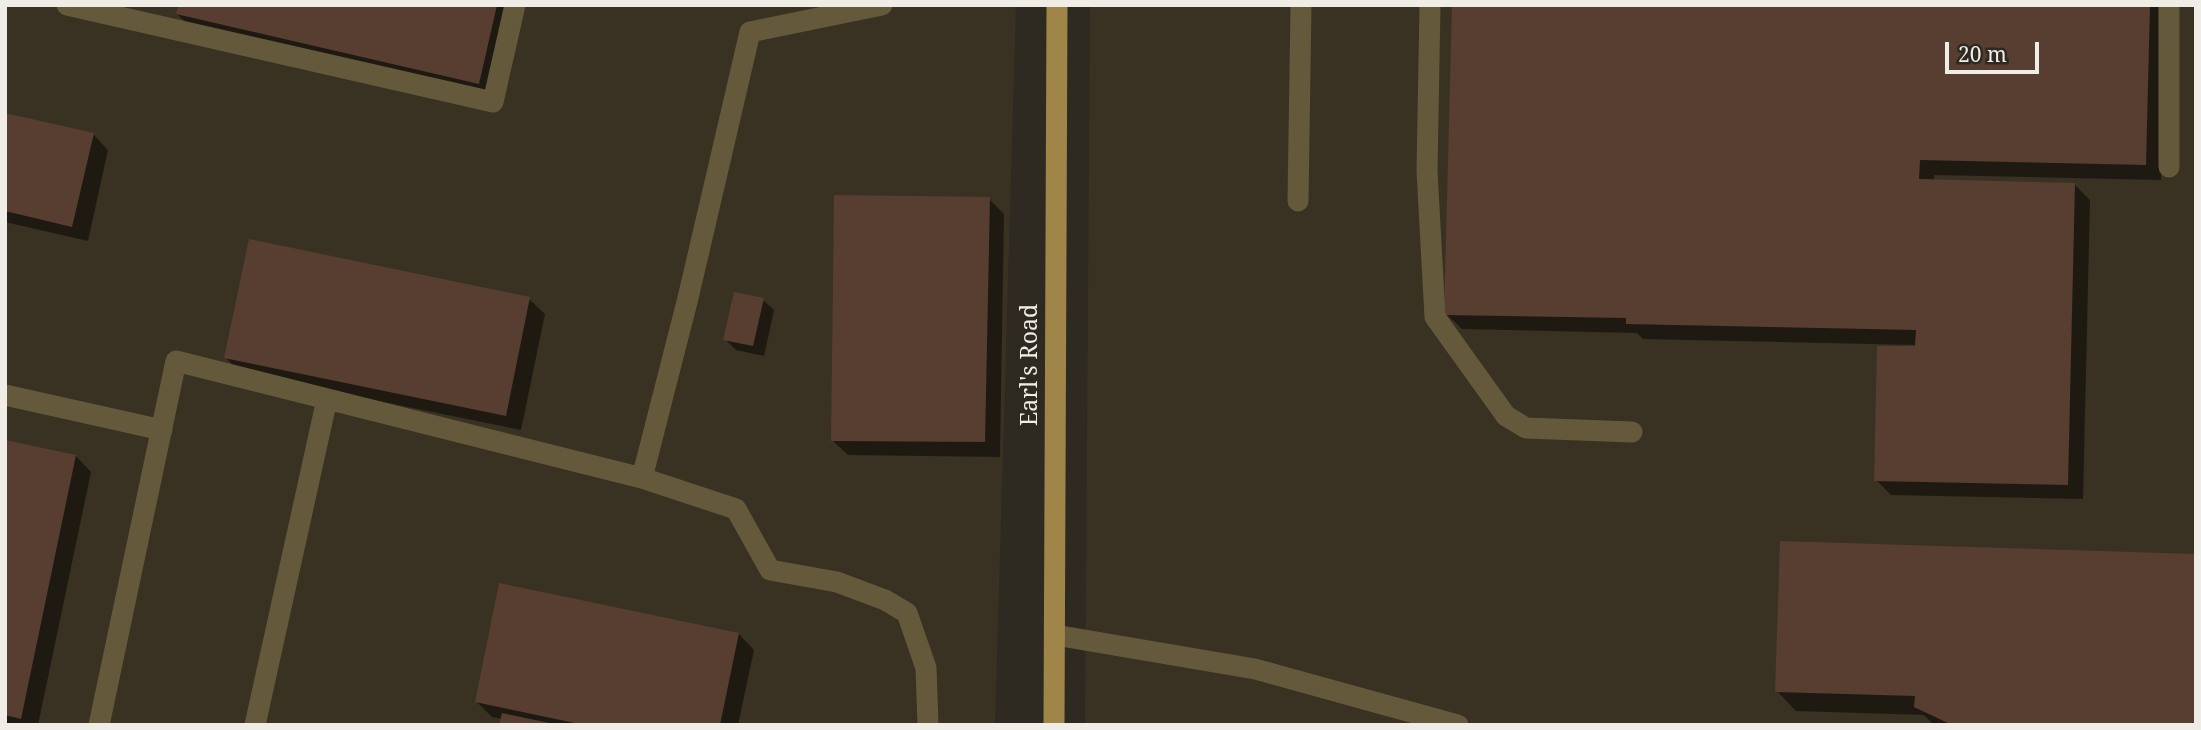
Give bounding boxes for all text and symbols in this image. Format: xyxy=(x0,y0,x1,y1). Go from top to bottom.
scale bar xyxy=(1949,28,2044,72)
text: 20 m xyxy=(1958,40,2007,68)
street label: Earl's Road xyxy=(1016,304,1044,426)

